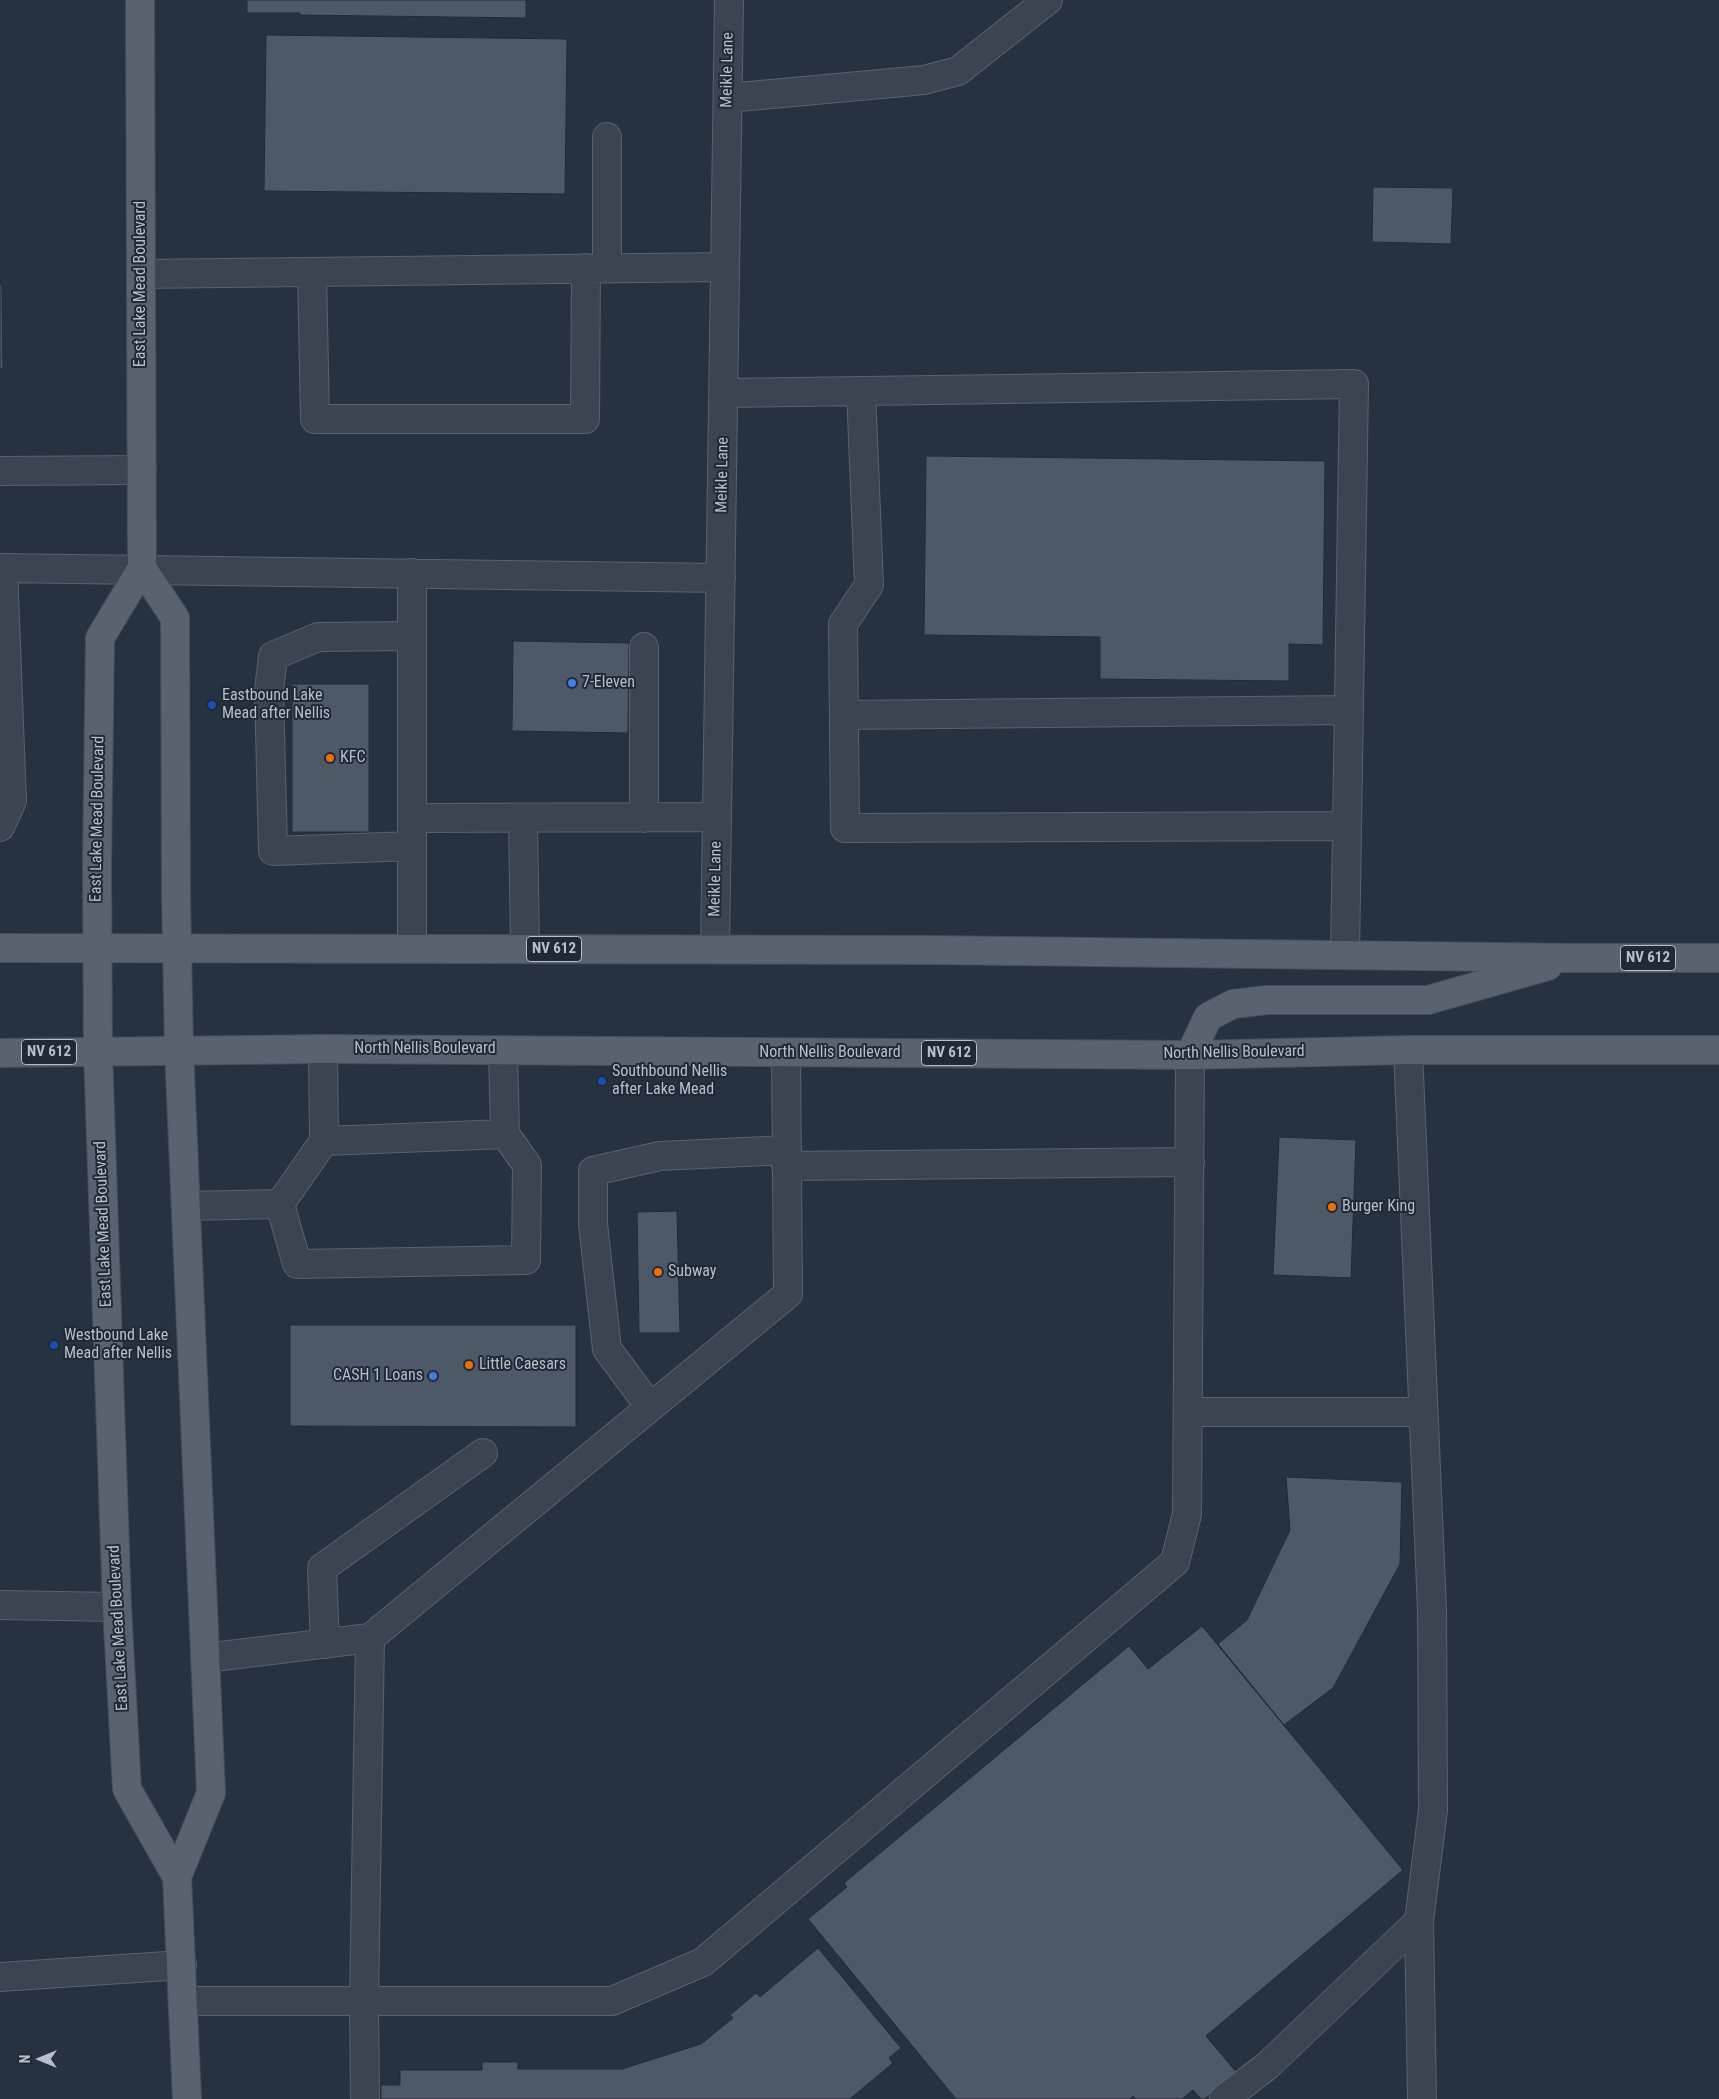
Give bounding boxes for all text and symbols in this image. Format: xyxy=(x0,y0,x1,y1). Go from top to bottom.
street label: Meikle Lane xyxy=(718,32,738,108)
street label: East Lake Mead Boulevard xyxy=(131,201,151,367)
street label: Meikle Lane xyxy=(713,437,733,513)
place label: 7-Eleven xyxy=(582,673,635,693)
marker: 7-Eleven xyxy=(566,677,578,689)
place label: Eastbound Lake Mead after Nellis xyxy=(222,686,330,724)
marker: Eastbound Lake Mead after Nellis xyxy=(206,699,218,711)
street label: East Lake Mead Boulevard xyxy=(87,736,109,902)
place label: KFC xyxy=(340,748,365,768)
marker: KFC xyxy=(324,752,336,764)
street label: Meikle Lane xyxy=(706,841,726,917)
road number: NV 612 xyxy=(526,936,582,962)
road number: NV 612 xyxy=(1620,946,1676,970)
street label: North Nellis Boulevard xyxy=(354,1039,496,1059)
road number: NV 612 xyxy=(22,1040,76,1064)
road number: NV 612 xyxy=(922,1040,976,1066)
street label: North Nellis Boulevard xyxy=(1163,1042,1305,1064)
street label: North Nellis Boulevard xyxy=(759,1043,901,1063)
place label: Southbound Nellis after Lake Mead xyxy=(612,1062,727,1100)
marker: Southbound Nellis after Lake Mead xyxy=(596,1075,608,1087)
street label: East Lake Mead Boulevard xyxy=(92,1141,116,1307)
place label: Burger King xyxy=(1342,1197,1415,1217)
marker: Burger King xyxy=(1326,1201,1338,1213)
place label: Subway xyxy=(668,1262,717,1282)
marker: Subway xyxy=(652,1266,664,1278)
place label: Westbound Lake Mead after Nellis xyxy=(64,1326,172,1364)
marker: Westbound Lake Mead after Nellis xyxy=(48,1339,60,1351)
place label: Little Caesars xyxy=(479,1355,566,1375)
marker: Little Caesars xyxy=(463,1359,475,1371)
place label: CASH 1 Loans xyxy=(333,1366,423,1386)
marker: CASH 1 Loans xyxy=(427,1370,439,1382)
street label: East Lake Mead Boulevard xyxy=(105,1544,133,1712)
north arrow xyxy=(15,2034,65,2084)
text: N xyxy=(17,2055,33,2063)

